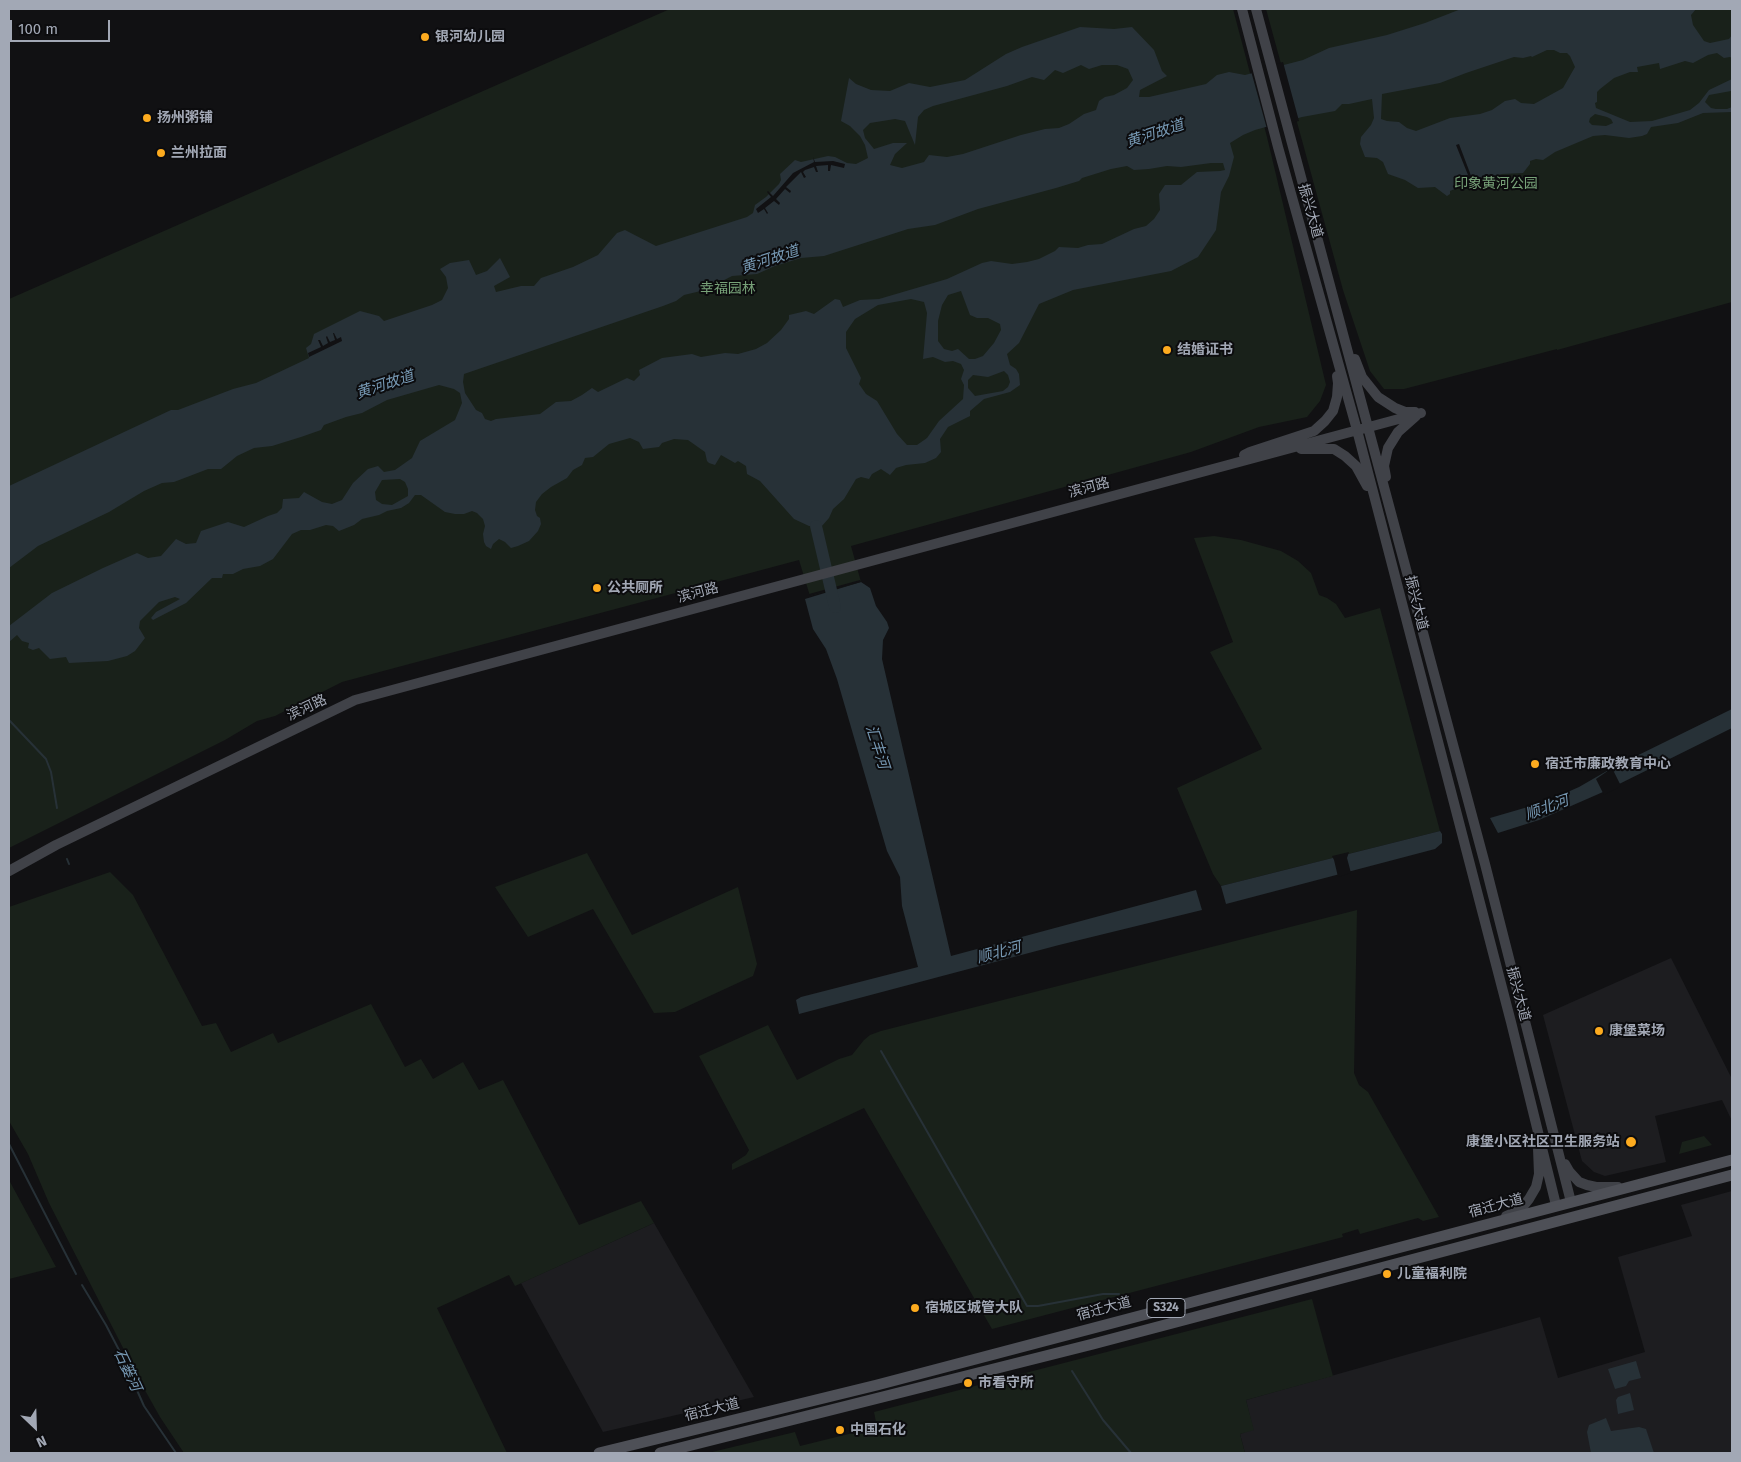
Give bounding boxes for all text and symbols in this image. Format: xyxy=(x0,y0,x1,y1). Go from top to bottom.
scale bar xyxy=(12,10,112,42)
text: 100 m xyxy=(18,20,58,38)
place label: 银河幼儿园 xyxy=(435,29,505,45)
marker: 银河幼儿园 xyxy=(419,31,431,43)
place label: 扬州粥铺 xyxy=(157,110,213,126)
marker: 扬州粥铺 xyxy=(141,112,153,124)
water label: 黄河故道 xyxy=(1124,116,1186,152)
place label: 兰州拉面 xyxy=(171,145,227,161)
marker: 兰州拉面 xyxy=(155,147,167,159)
park label: 印象黄河公园 xyxy=(1454,176,1538,192)
street label: 振兴大道 xyxy=(1294,182,1326,240)
water label: 黄河故道 xyxy=(739,242,801,278)
park label: 幸福园林 xyxy=(700,281,756,297)
place label: 结婚证书 xyxy=(1177,342,1233,358)
marker: 结婚证书 xyxy=(1161,344,1173,356)
water label: 黄河故道 xyxy=(354,367,416,403)
street label: 滨河路 xyxy=(1067,474,1111,502)
street label: 振兴大道 xyxy=(1401,574,1431,632)
street label: 滨河路 xyxy=(676,579,720,607)
place label: 公共厕所 xyxy=(607,580,663,596)
marker: 公共厕所 xyxy=(591,582,603,594)
street label: 滨河路 xyxy=(284,692,330,724)
water label: 汇丰河 xyxy=(861,723,893,771)
place label: 宿迁市廉政教育中心 xyxy=(1545,756,1671,772)
marker: 宿迁市廉政教育中心 xyxy=(1529,758,1541,770)
water label: 顺北河 xyxy=(1523,792,1571,824)
water label: 顺北河 xyxy=(975,938,1023,968)
street label: 振兴大道 xyxy=(1503,965,1533,1023)
place label: 康堡菜场 xyxy=(1609,1023,1665,1039)
marker: 康堡菜场 xyxy=(1593,1025,1605,1037)
place label: 康堡小区社区卫生服务站 xyxy=(1466,1134,1620,1150)
marker: 康堡小区社区卫生服务站 xyxy=(1624,1135,1638,1149)
street label: 宿迁大道 xyxy=(1467,1191,1525,1221)
place label: 儿童福利院 xyxy=(1397,1266,1467,1282)
marker: 儿童福利院 xyxy=(1381,1268,1393,1280)
street label: 宿迁大道 xyxy=(1075,1294,1133,1324)
road number: S324 xyxy=(1147,1299,1185,1318)
place label: 宿城区城管大队 xyxy=(925,1300,1023,1316)
marker: 宿城区城管大队 xyxy=(909,1302,921,1314)
water label: 石篓河 xyxy=(109,1346,145,1394)
place label: 市看守所 xyxy=(978,1375,1034,1391)
marker: 市看守所 xyxy=(962,1377,974,1389)
street label: 宿迁大道 xyxy=(683,1395,741,1425)
north arrow xyxy=(10,1402,60,1452)
place label: 中国石化 xyxy=(850,1422,906,1438)
marker: 中国石化 xyxy=(834,1424,846,1436)
text: N xyxy=(34,1432,49,1451)

